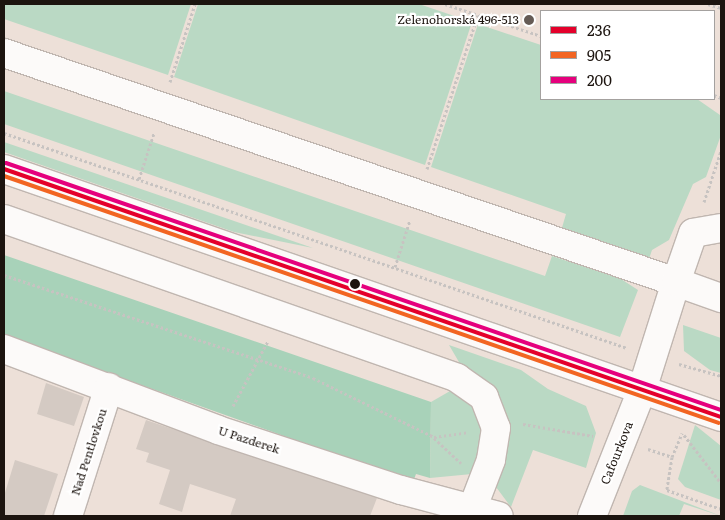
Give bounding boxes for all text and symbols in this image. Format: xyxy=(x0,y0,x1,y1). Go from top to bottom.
legend xyxy=(540,10,715,100)
place label: Zelenohorská 496-513 xyxy=(397,13,519,27)
marker: Zelenohorská 496-513 xyxy=(523,14,535,26)
text: 236 xyxy=(587,18,611,41)
text: 905 xyxy=(587,43,611,66)
text: 200 xyxy=(587,68,612,91)
unlabelled marker xyxy=(350,279,360,289)
street label: Nad Pentlovkou xyxy=(68,407,110,497)
street label: Cafourkova xyxy=(598,419,636,487)
street label: U Pazderek xyxy=(216,423,282,457)

